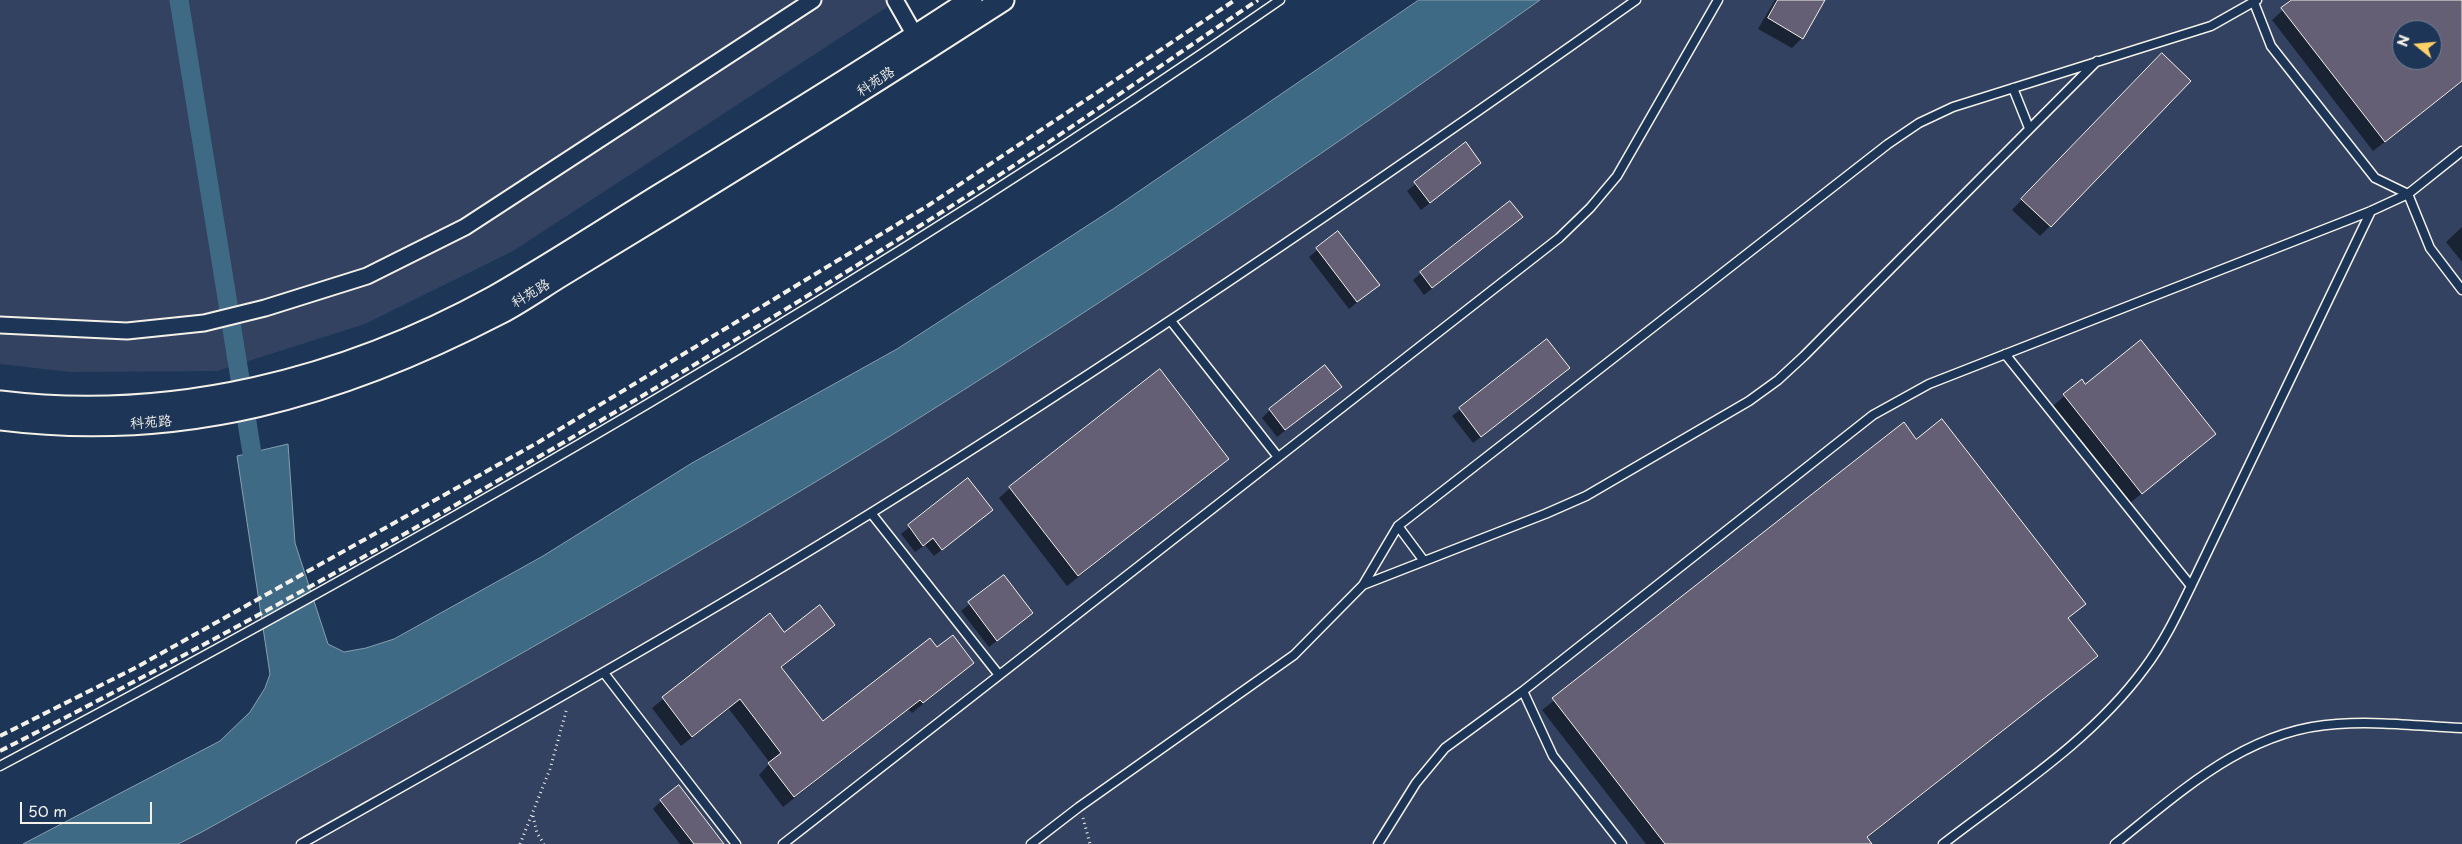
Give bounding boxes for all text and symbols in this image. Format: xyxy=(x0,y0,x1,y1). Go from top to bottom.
north arrow xyxy=(2392,20,2442,70)
text: N xyxy=(2391,32,2415,49)
street label: 科苑路 xyxy=(854,64,898,100)
street label: 科苑路 xyxy=(509,276,553,312)
street label: 科苑路 xyxy=(129,413,173,433)
scale bar xyxy=(22,792,155,824)
text: 50 m xyxy=(28,799,67,822)

